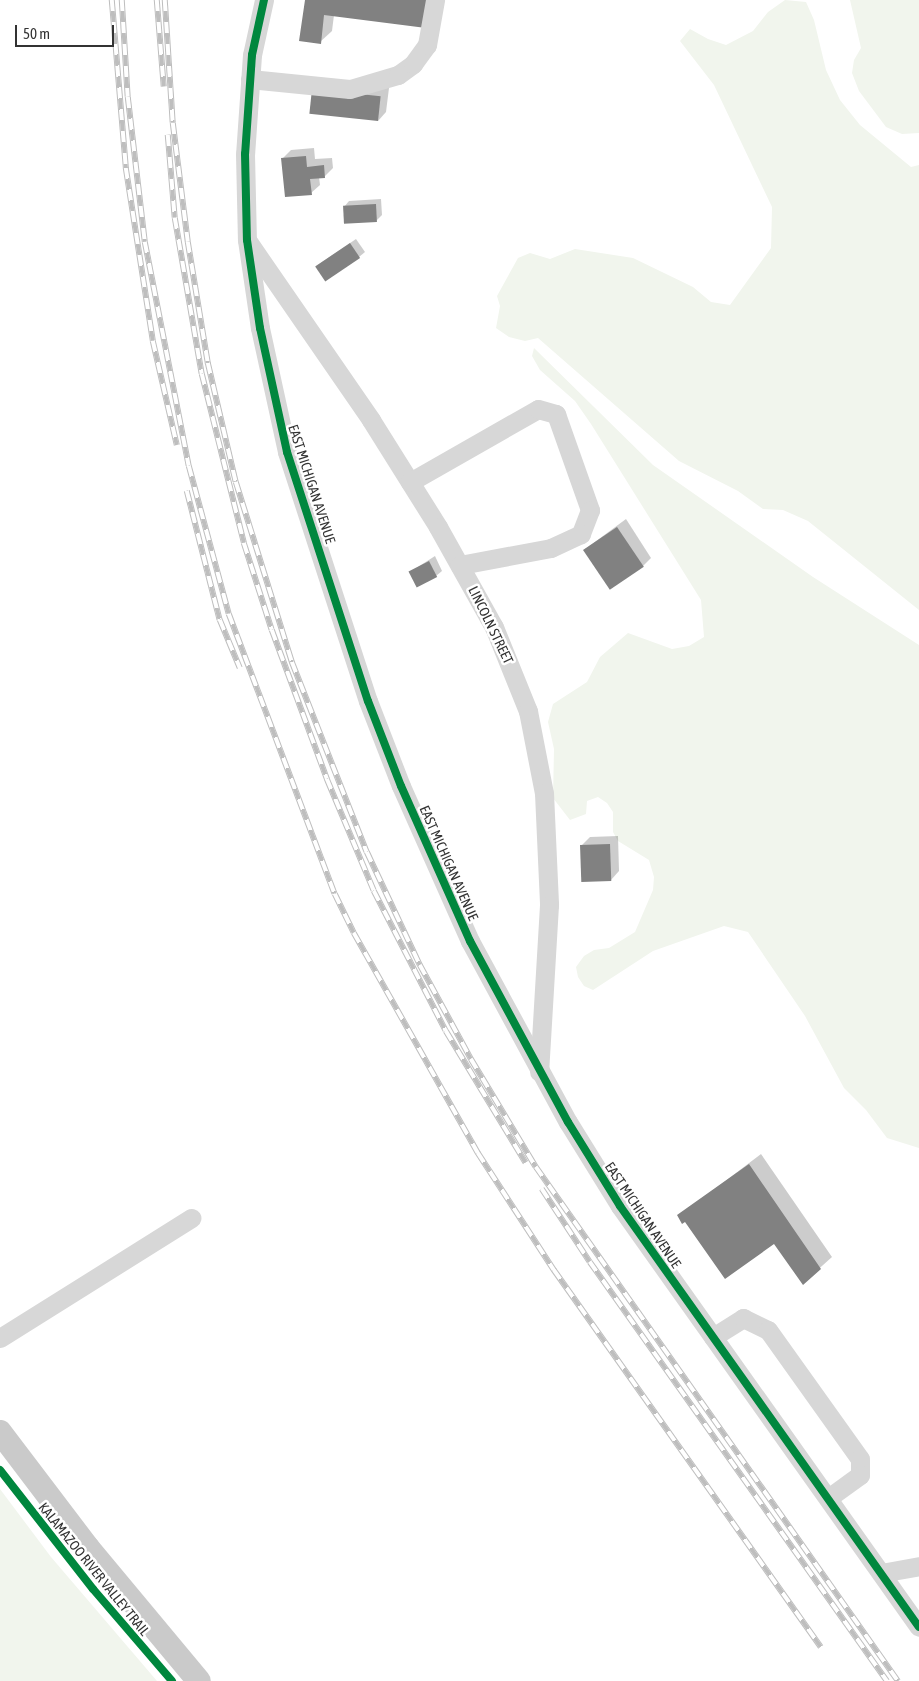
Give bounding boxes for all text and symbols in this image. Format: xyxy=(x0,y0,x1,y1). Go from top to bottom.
scale bar xyxy=(18,15,116,47)
text: 50 m xyxy=(23,25,50,42)
street label: EAST MICHIGAN AVENUE xyxy=(285,422,339,546)
street label: LINCOLN STREET xyxy=(465,584,517,666)
street label: EAST MICHIGAN AVENUE xyxy=(416,803,482,923)
street label: EAST MICHIGAN AVENUE xyxy=(601,1159,685,1271)
street label: KALAMAZOO RIVER VALLEY TRAIL xyxy=(35,1499,153,1639)

